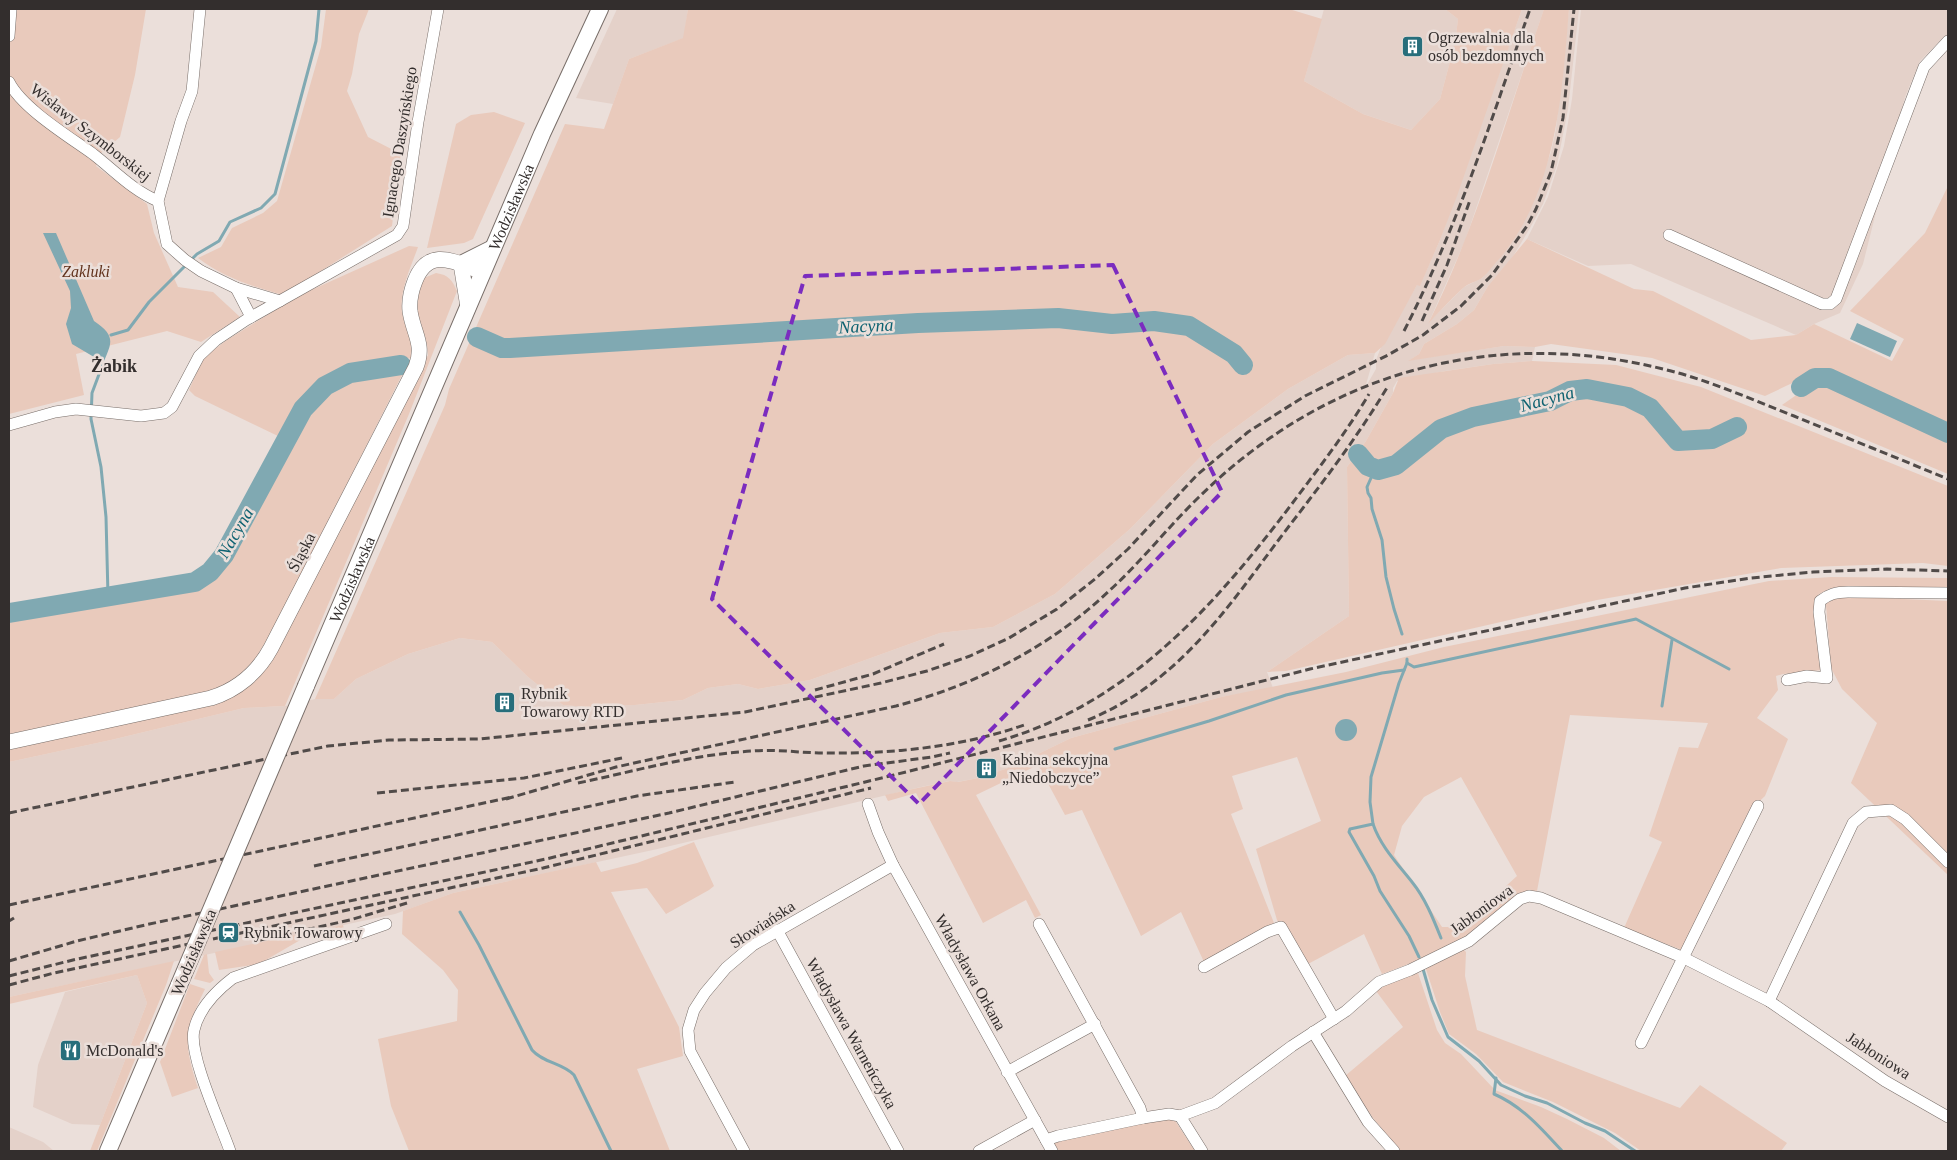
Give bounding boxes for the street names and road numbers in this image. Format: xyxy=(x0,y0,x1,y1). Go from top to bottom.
street label: Ignacego Daszyńskiego xyxy=(379,65,421,219)
street label: Wisławy Szymborskiej xyxy=(26,80,154,186)
street label: Wodzisławska xyxy=(485,161,537,253)
street label: Śląska xyxy=(283,529,319,575)
street label: Wodzisławska xyxy=(326,534,378,625)
street label: Jabłoniowa xyxy=(1447,881,1516,938)
street label: Słowiańska xyxy=(727,897,798,952)
street label: Wodzisławska xyxy=(168,907,219,998)
street label: Władysława Orkana xyxy=(931,911,1010,1034)
street label: Władysława Warneńczyka xyxy=(802,955,900,1112)
street label: Jabłoniowa xyxy=(1844,1028,1914,1082)

